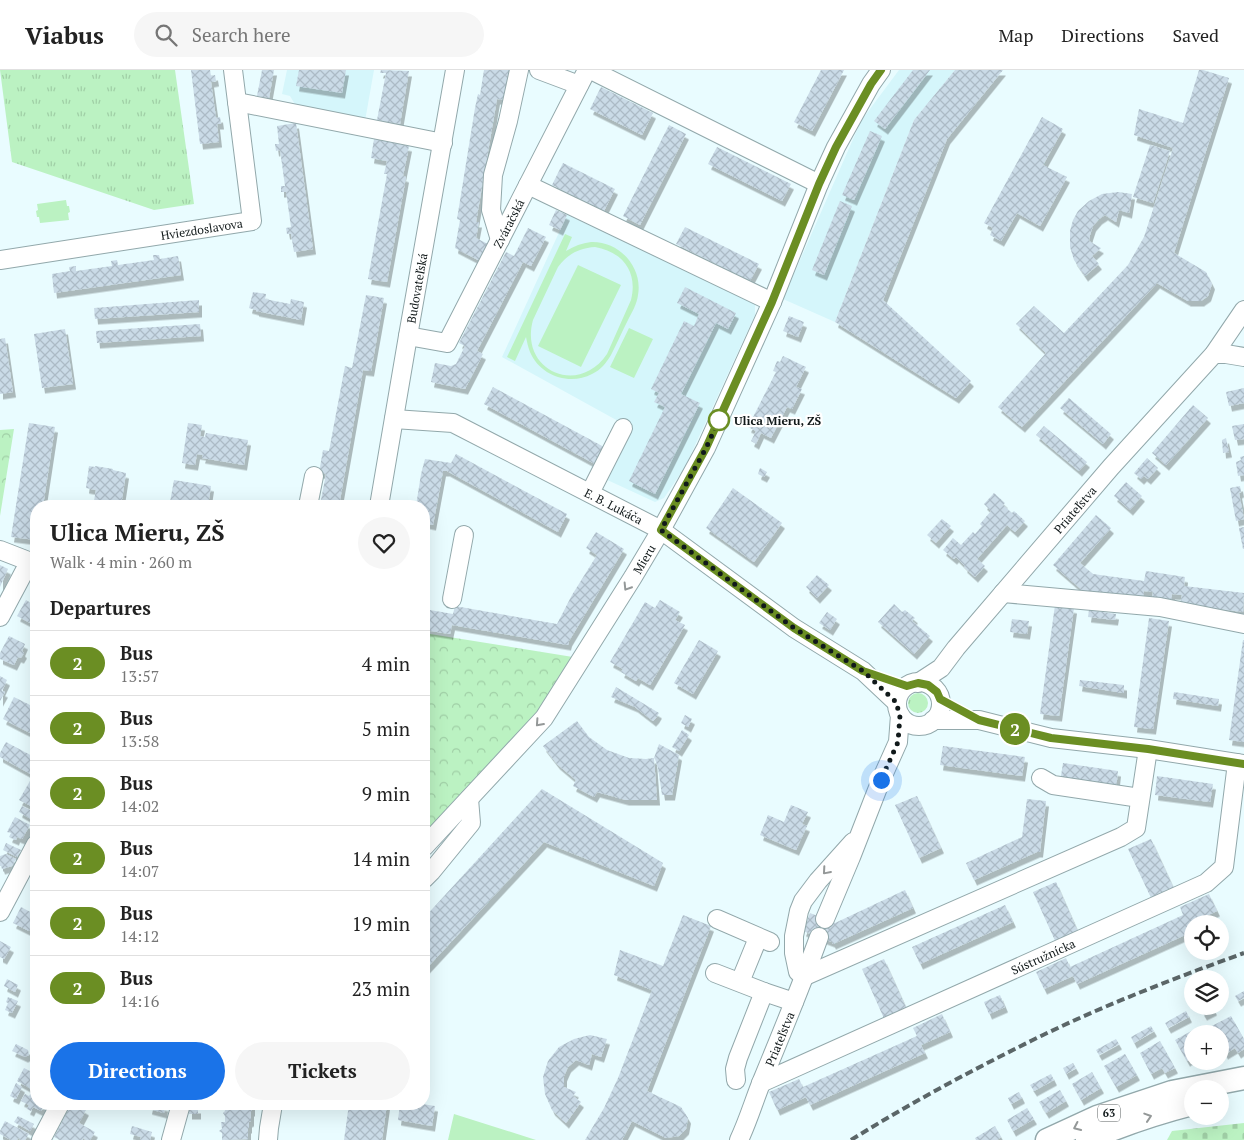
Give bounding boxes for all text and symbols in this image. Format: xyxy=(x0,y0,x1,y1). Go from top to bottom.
search box xyxy=(134,12,484,57)
text: Viabus xyxy=(25,19,104,51)
icon: search xyxy=(152,21,180,49)
text: Search here xyxy=(192,22,291,47)
text: Map xyxy=(998,23,1033,47)
text: Directions xyxy=(1061,23,1144,47)
text: Saved xyxy=(1172,23,1219,47)
street label: Zváračská xyxy=(490,196,527,250)
street label: Hviezdoslavova xyxy=(159,215,244,243)
street label: Budovateľská xyxy=(403,252,430,325)
marker: Ulica Mieru, ZŠ xyxy=(708,409,730,431)
place label: Ulica Mieru, ZŠ xyxy=(734,413,822,428)
street label: Priateľstva xyxy=(1050,483,1099,536)
street label: E. B. Lukáča xyxy=(582,485,645,527)
text: Ulica Mieru, ZŠ xyxy=(50,516,225,548)
button: heart xyxy=(358,517,410,569)
street label: Mieru xyxy=(629,541,658,576)
text: Walk · 4 min · 260 m xyxy=(50,551,192,573)
one-way arrow xyxy=(624,581,633,591)
text: Departures xyxy=(50,595,151,620)
text: Bus xyxy=(120,640,153,665)
text: 2 xyxy=(72,651,83,675)
text: 4 min xyxy=(362,651,410,676)
text: 13:57 xyxy=(120,665,159,687)
text: Bus xyxy=(120,705,153,730)
line badge: 2 xyxy=(999,713,1031,745)
text: 2 xyxy=(72,716,83,740)
text: 5 min xyxy=(362,716,410,741)
text: 2 xyxy=(1010,717,1020,741)
one-way arrow xyxy=(536,718,545,727)
text: 13:58 xyxy=(120,730,159,752)
your location xyxy=(869,768,894,793)
text: Bus xyxy=(120,770,153,795)
text: 2 xyxy=(72,781,83,805)
text: 9 min xyxy=(362,781,410,806)
text: 14:02 xyxy=(120,795,159,817)
text: Bus xyxy=(120,835,153,860)
text: 2 xyxy=(72,846,83,870)
text: 14 min xyxy=(352,846,410,871)
text: 14:07 xyxy=(120,860,159,882)
one-way arrow xyxy=(823,866,832,875)
text: Bus xyxy=(120,900,153,925)
text: 2 xyxy=(72,911,83,935)
text: 19 min xyxy=(352,911,410,936)
map controls xyxy=(1184,915,1229,1125)
button: locate xyxy=(1184,915,1229,960)
text: 14:12 xyxy=(120,925,159,947)
street label: Sústružnícka xyxy=(1008,935,1077,977)
text: Bus xyxy=(120,965,153,990)
button: layers xyxy=(1184,970,1229,1015)
text: 2 xyxy=(72,976,83,1000)
text: 23 min xyxy=(352,976,410,1001)
text: 14:16 xyxy=(120,990,159,1012)
street label: Priateľstva xyxy=(761,1009,797,1068)
button: + xyxy=(1184,1025,1229,1070)
button: Directions xyxy=(50,1042,225,1100)
button: Tickets xyxy=(235,1042,410,1100)
button: − xyxy=(1184,1080,1229,1125)
road number: 63 xyxy=(1098,1104,1120,1122)
one-way arrow xyxy=(1144,1113,1152,1123)
one-way arrow xyxy=(1073,1120,1082,1131)

